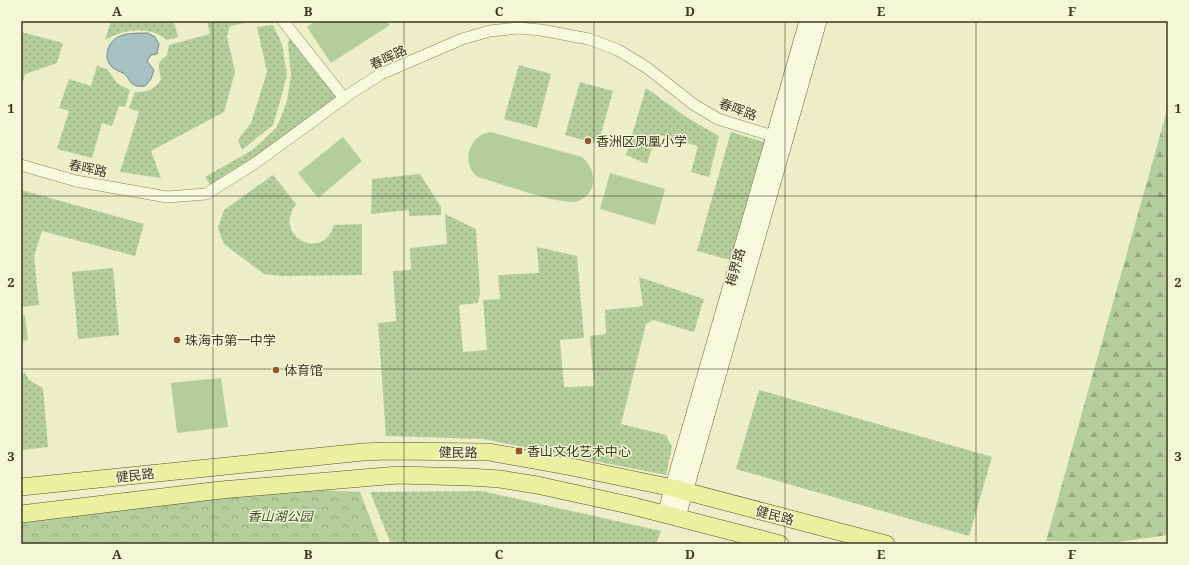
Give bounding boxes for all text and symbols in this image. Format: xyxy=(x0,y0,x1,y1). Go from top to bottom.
text: A xyxy=(112,2,122,20)
text: B xyxy=(304,2,313,20)
text: C xyxy=(495,2,504,20)
text: D xyxy=(685,2,695,20)
text: E xyxy=(877,2,886,20)
text: F xyxy=(1068,2,1076,20)
street label: 春晖路 xyxy=(367,41,409,73)
street label: 春晖路 xyxy=(717,94,759,124)
text: 1 xyxy=(7,99,15,117)
text: 1 xyxy=(1174,99,1182,117)
place label: 香洲区凤凰小学 xyxy=(596,132,687,150)
marker: 香洲区凤凰小学 xyxy=(583,136,593,146)
street label: 春晖路 xyxy=(67,155,109,181)
street label: 梅界路 xyxy=(721,246,749,288)
text: 2 xyxy=(7,273,15,291)
text: 2 xyxy=(1174,273,1182,291)
place label: 珠海市第一中学 xyxy=(185,331,276,349)
marker: 珠海市第一中学 xyxy=(172,335,182,345)
place label: 体育馆 xyxy=(284,361,323,379)
marker: 体育馆 xyxy=(271,365,281,375)
place label: 香山文化艺术中心 xyxy=(527,442,631,460)
street label: 健民路 xyxy=(438,443,478,461)
marker: 香山文化艺术中心 xyxy=(514,446,524,456)
text: 3 xyxy=(7,447,15,465)
text: 3 xyxy=(1174,447,1182,465)
street label: 健民路 xyxy=(115,464,155,486)
street label: 健民路 xyxy=(754,501,796,529)
park label: 香山湖公园 xyxy=(247,507,314,525)
text: A xyxy=(112,545,122,563)
text: B xyxy=(304,545,313,563)
text: C xyxy=(495,545,504,563)
text: D xyxy=(685,545,695,563)
text: E xyxy=(877,545,886,563)
text: F xyxy=(1068,545,1076,563)

